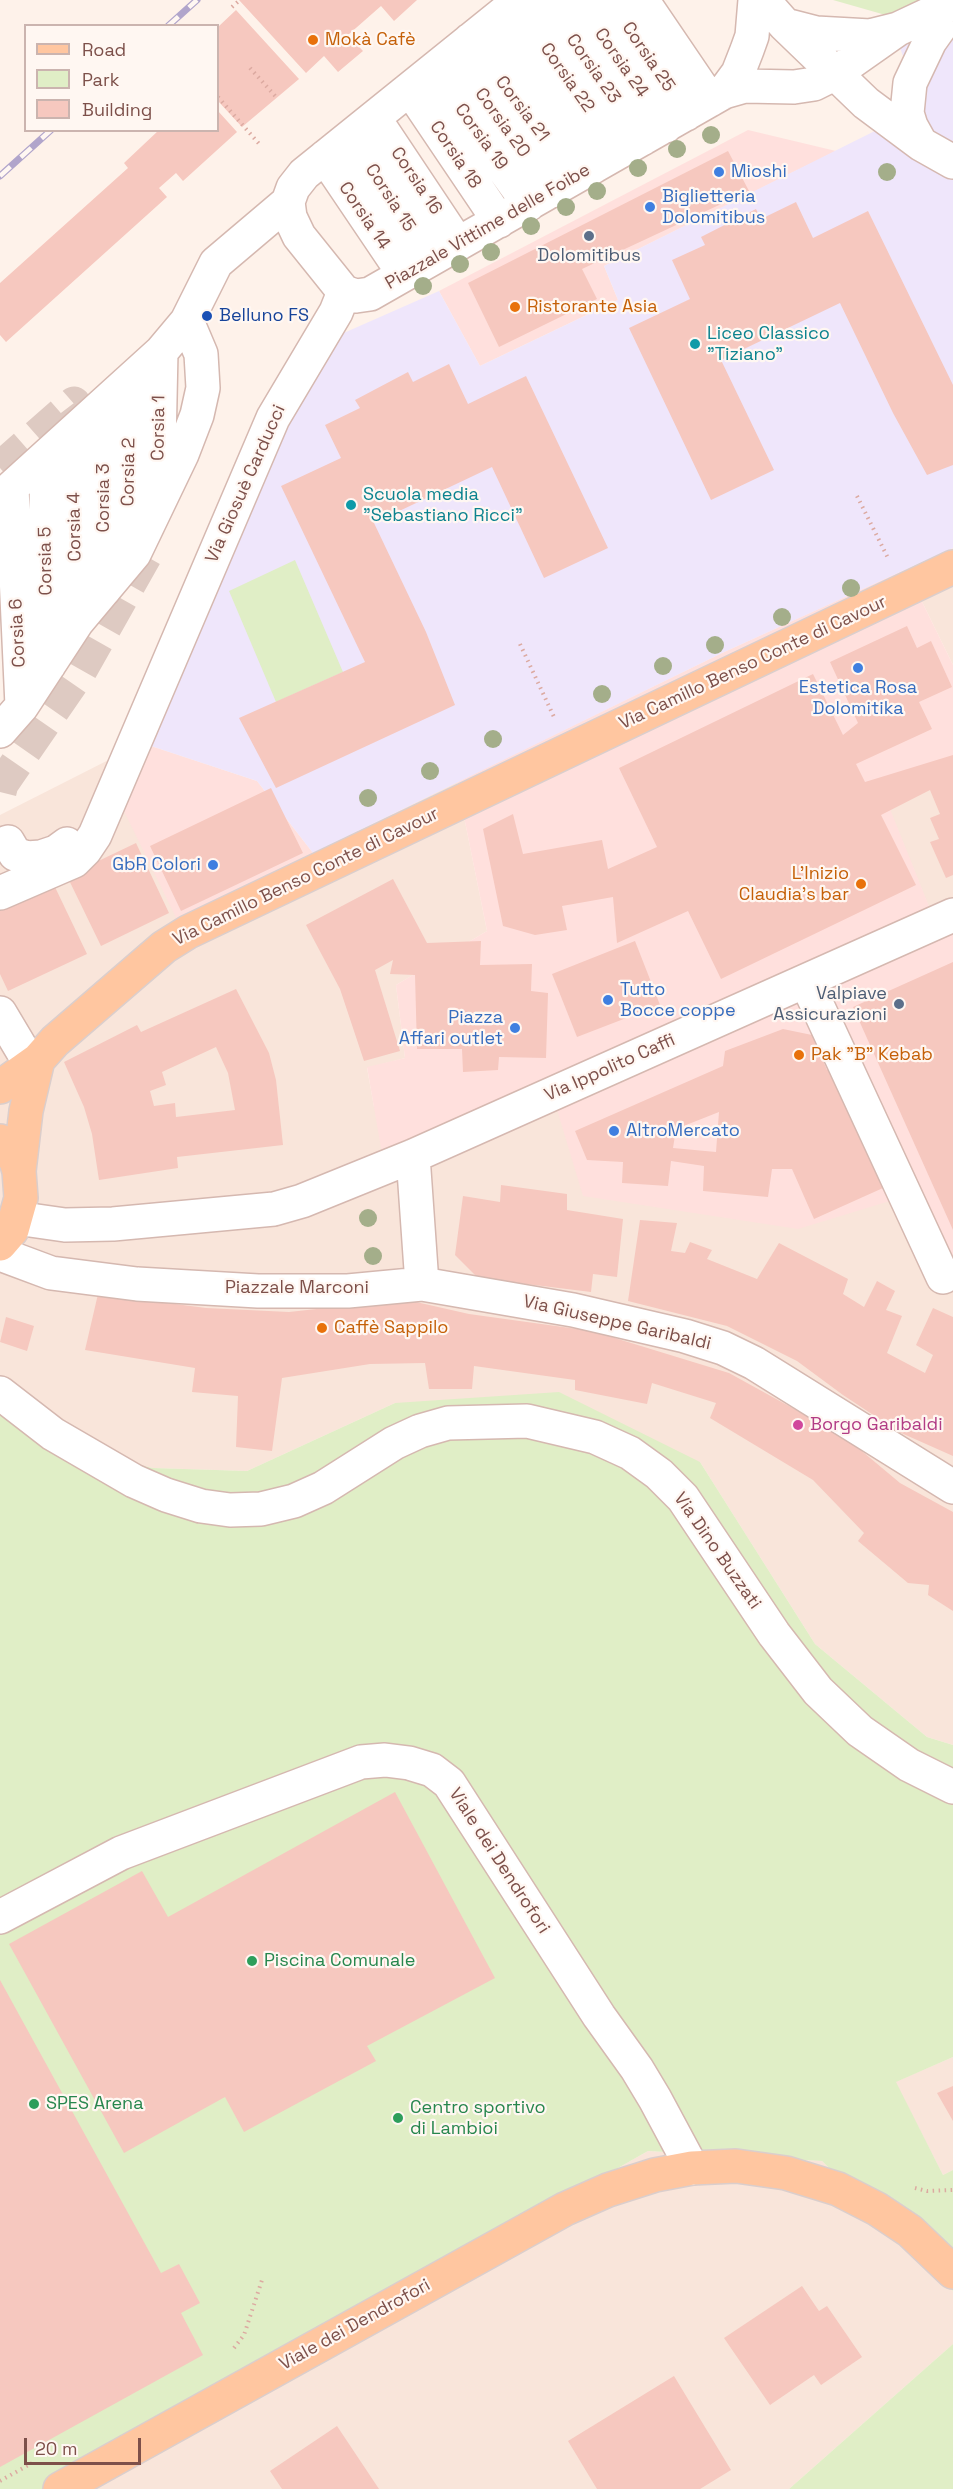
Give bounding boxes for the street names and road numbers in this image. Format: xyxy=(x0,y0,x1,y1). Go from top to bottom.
street label: Corsia 25 xyxy=(617,18,679,96)
street label: Corsia 24 xyxy=(589,24,653,102)
street label: Corsia 23 xyxy=(561,30,625,108)
street label: Corsia 22 xyxy=(535,39,599,117)
street label: Corsia 21 xyxy=(490,72,554,146)
street label: Corsia 20 xyxy=(470,84,534,162)
street label: Corsia 19 xyxy=(450,100,512,174)
street label: Corsia 18 xyxy=(425,117,485,193)
street label: Corsia 16 xyxy=(386,143,446,219)
street label: Piazzale Vittime delle Foibe xyxy=(382,159,594,295)
street label: Corsia 15 xyxy=(360,160,420,236)
street label: Corsia 14 xyxy=(334,178,394,254)
street label: Corsia 1 xyxy=(148,395,170,461)
street label: Via Giosuè Carducci xyxy=(201,402,291,566)
street label: Corsia 2 xyxy=(118,437,140,507)
street label: Corsia 3 xyxy=(93,463,115,533)
street label: Corsia 4 xyxy=(64,492,86,562)
street label: Corsia 5 xyxy=(35,526,57,596)
street label: Via Camillo Benso Conte di Cavour xyxy=(616,591,890,735)
street label: Corsia 6 xyxy=(5,598,31,668)
street label: Via Camillo Benso Conte di Cavour xyxy=(170,803,442,951)
street label: Via Ippolito Caffi xyxy=(541,1029,679,1107)
street label: Piazzale Marconi xyxy=(225,1277,369,1299)
street label: Via Giuseppe Garibaldi xyxy=(521,1291,713,1355)
street label: Via Dino Buzzati xyxy=(669,1488,765,1614)
street label: Viale dei Dendrofori xyxy=(444,1784,554,1938)
street label: Viale dei Dendrofori xyxy=(276,2275,434,2375)

